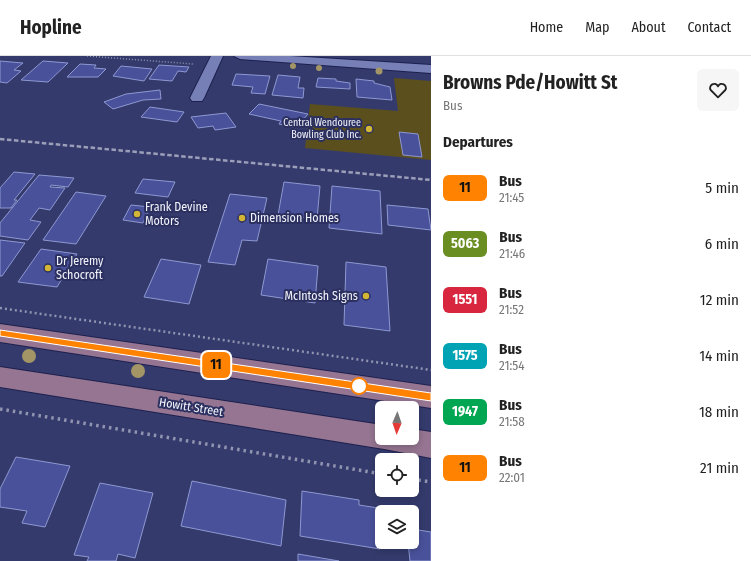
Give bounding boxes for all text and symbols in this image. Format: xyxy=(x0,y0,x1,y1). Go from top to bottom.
text: Hopline xyxy=(20,16,82,39)
text: Home xyxy=(530,19,563,36)
text: Map xyxy=(585,19,609,36)
text: About xyxy=(631,19,666,36)
text: Contact xyxy=(688,19,731,36)
button: heart xyxy=(697,69,739,111)
text: Browns Pde/Howitt St xyxy=(443,71,618,94)
text: Bus xyxy=(443,98,462,113)
place label: Central Wendouree Bowling Club Inc. xyxy=(283,117,361,141)
marker: Central Wendouree Bowling Club Inc. xyxy=(364,124,374,134)
text: Departures xyxy=(443,133,513,151)
text: Bus xyxy=(499,172,522,190)
text: 11 xyxy=(459,179,471,196)
text: 5 min xyxy=(705,179,739,197)
text: 21:45 xyxy=(499,190,524,205)
place label: Frank Devine Motors xyxy=(145,200,208,228)
marker: Frank Devine Motors xyxy=(132,209,142,219)
place label: Dimension Homes xyxy=(250,211,339,225)
marker: Dimension Homes xyxy=(237,213,247,223)
text: Bus xyxy=(499,228,522,246)
text: 5063 xyxy=(451,235,479,252)
text: 6 min xyxy=(705,235,739,253)
text: 21:46 xyxy=(499,246,525,261)
place label: Dr Jeremy Schocroft xyxy=(56,254,104,282)
marker: Dr Jeremy Schocroft xyxy=(43,263,53,273)
text: Bus xyxy=(499,284,522,302)
place label: McIntosh Signs xyxy=(284,289,358,303)
marker: McIntosh Signs xyxy=(361,291,371,301)
text: 1551 xyxy=(453,291,477,308)
text: 12 min xyxy=(700,291,739,309)
text: 21:52 xyxy=(499,302,524,317)
text: Bus xyxy=(499,340,522,358)
text: 1575 xyxy=(452,347,478,364)
text: 14 min xyxy=(699,347,739,365)
line badge: 11 xyxy=(198,352,234,378)
text: 11 xyxy=(210,356,222,373)
text: 21:54 xyxy=(499,358,525,373)
unlabelled marker xyxy=(350,377,368,395)
street label: Howitt Street xyxy=(158,395,224,419)
text: Bus xyxy=(499,396,522,414)
north arrow xyxy=(375,401,419,445)
map controls xyxy=(375,401,419,549)
text: 1947 xyxy=(452,403,478,420)
text: 18 min xyxy=(699,403,739,421)
text: 21:58 xyxy=(499,414,525,429)
text: Bus xyxy=(499,452,522,470)
button: locate xyxy=(375,453,419,497)
text: 11 xyxy=(459,459,471,476)
text: 21 min xyxy=(700,459,739,477)
text: 22:01 xyxy=(499,470,525,485)
button: layers xyxy=(375,505,419,549)

